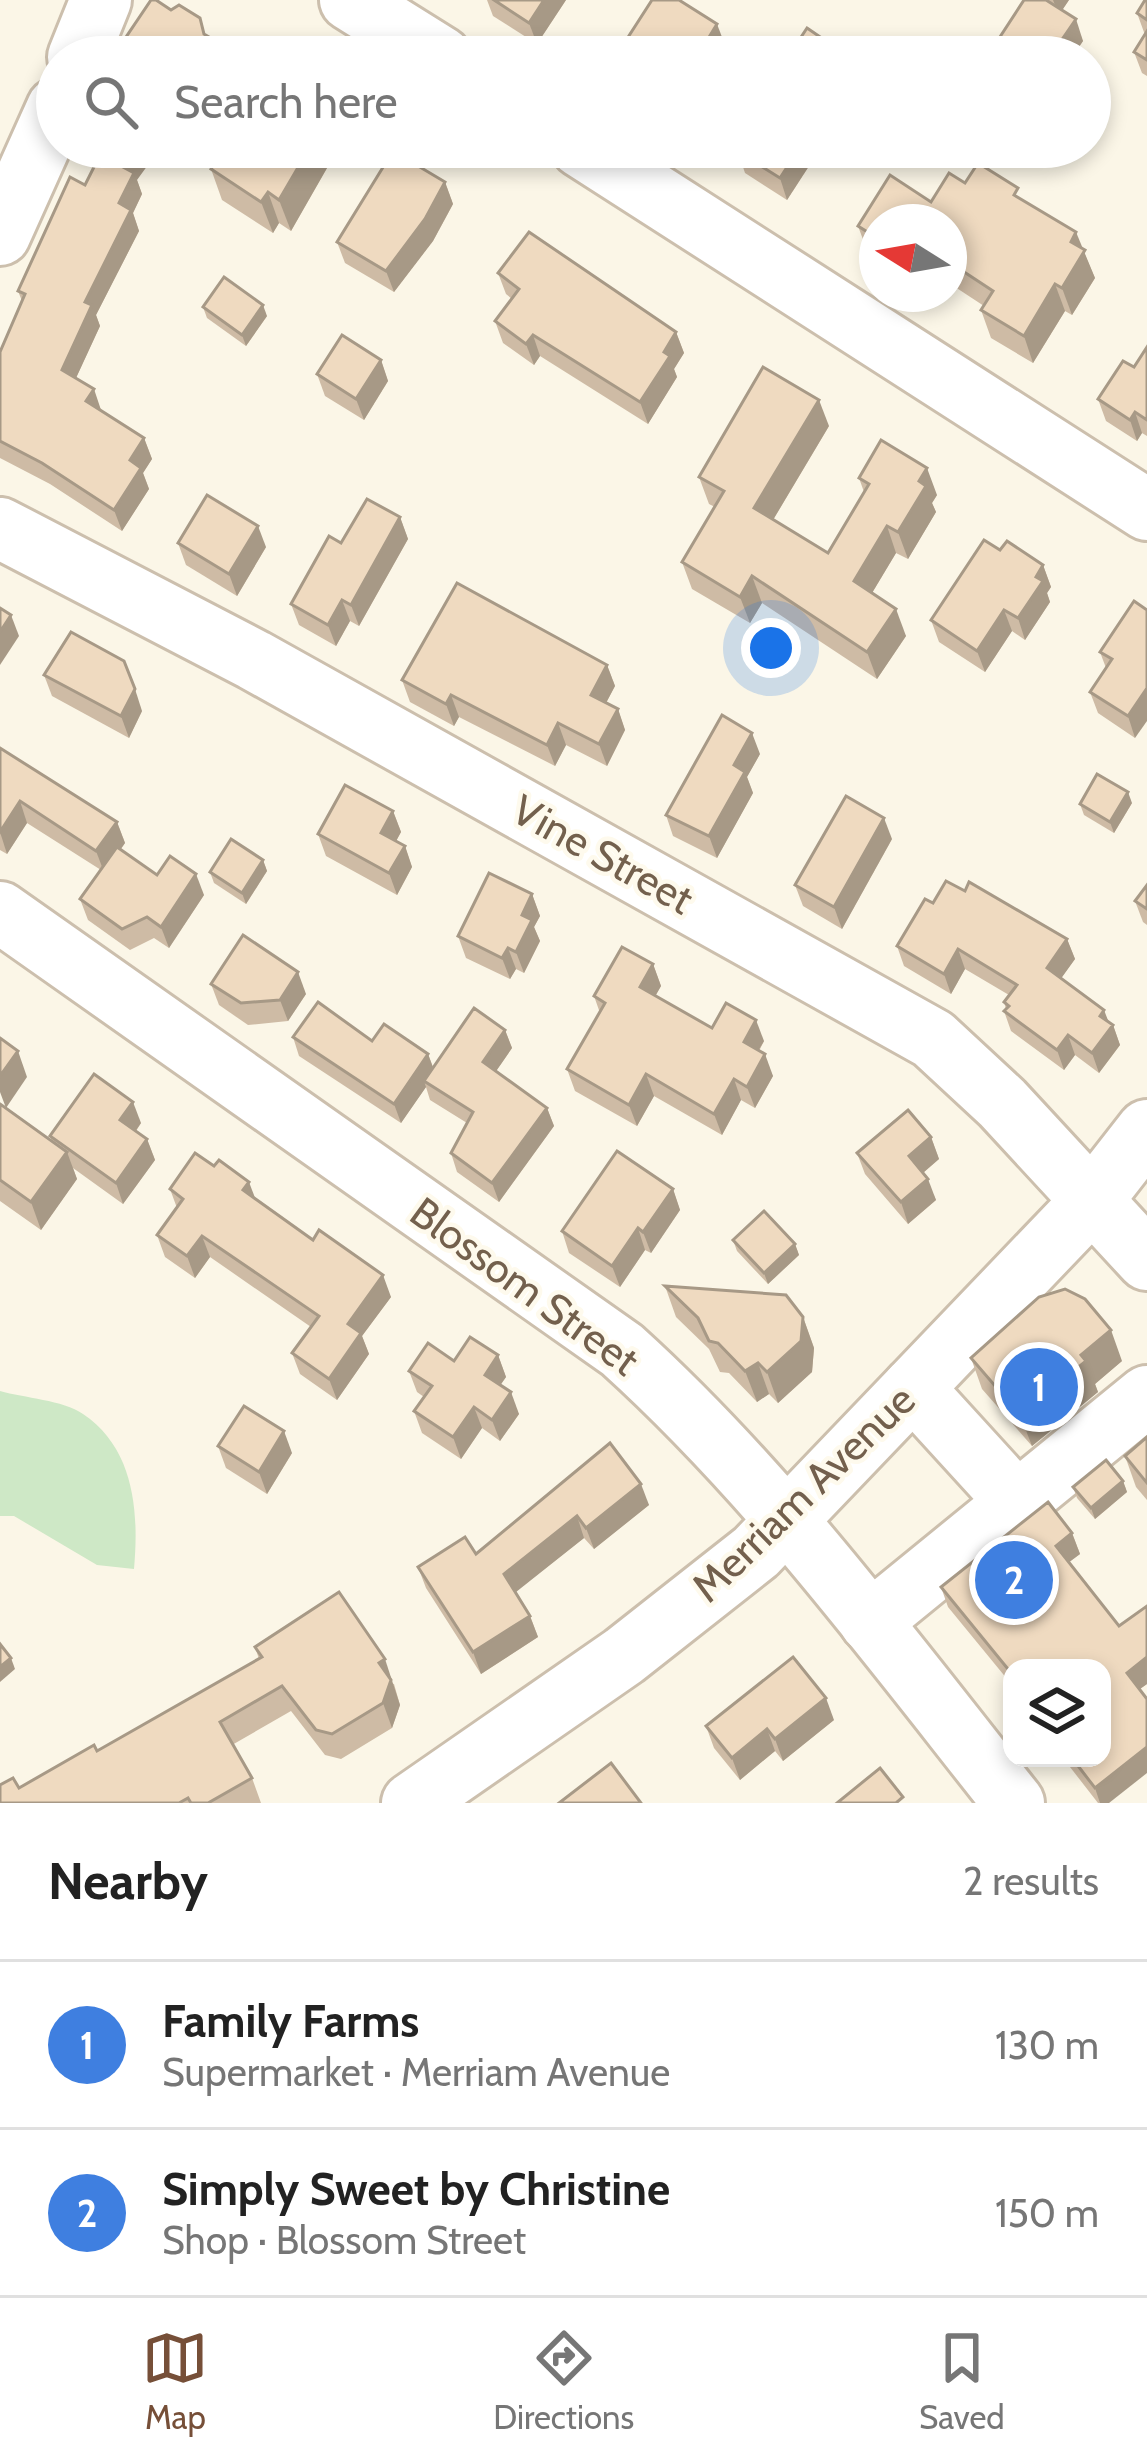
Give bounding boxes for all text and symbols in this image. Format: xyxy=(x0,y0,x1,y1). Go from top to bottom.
search box xyxy=(36,36,1111,168)
icon: search xyxy=(78,69,144,135)
text: Search here xyxy=(174,75,398,129)
north arrow xyxy=(859,204,967,312)
your location xyxy=(741,618,801,678)
street label: Vine Street xyxy=(503,783,703,925)
street label: Blossom Street xyxy=(401,1186,649,1386)
pin: 1 xyxy=(1000,1342,1078,1432)
street label: Merriam Avenue xyxy=(681,1374,925,1612)
pin: 2 xyxy=(975,1535,1053,1625)
map controls xyxy=(1003,1659,1111,1767)
button: layers xyxy=(1003,1659,1111,1767)
text: Nearby xyxy=(48,1850,208,1912)
text: 2 results xyxy=(963,1857,1099,1905)
text: Family Farms xyxy=(162,1994,419,2048)
text: 1 xyxy=(80,2021,94,2069)
text: 130 m xyxy=(995,2021,1099,2069)
text: Supermarket · Merriam Avenue xyxy=(162,2048,670,2096)
text: Simply Sweet by Christine xyxy=(162,2162,670,2216)
text: 2 xyxy=(77,2189,97,2237)
text: 150 m xyxy=(995,2189,1099,2237)
text: Shop · Blossom Street xyxy=(162,2216,526,2264)
tab: Map xyxy=(142,2325,208,2437)
tab: Directions xyxy=(493,2325,634,2437)
tab: Saved xyxy=(919,2325,1005,2437)

